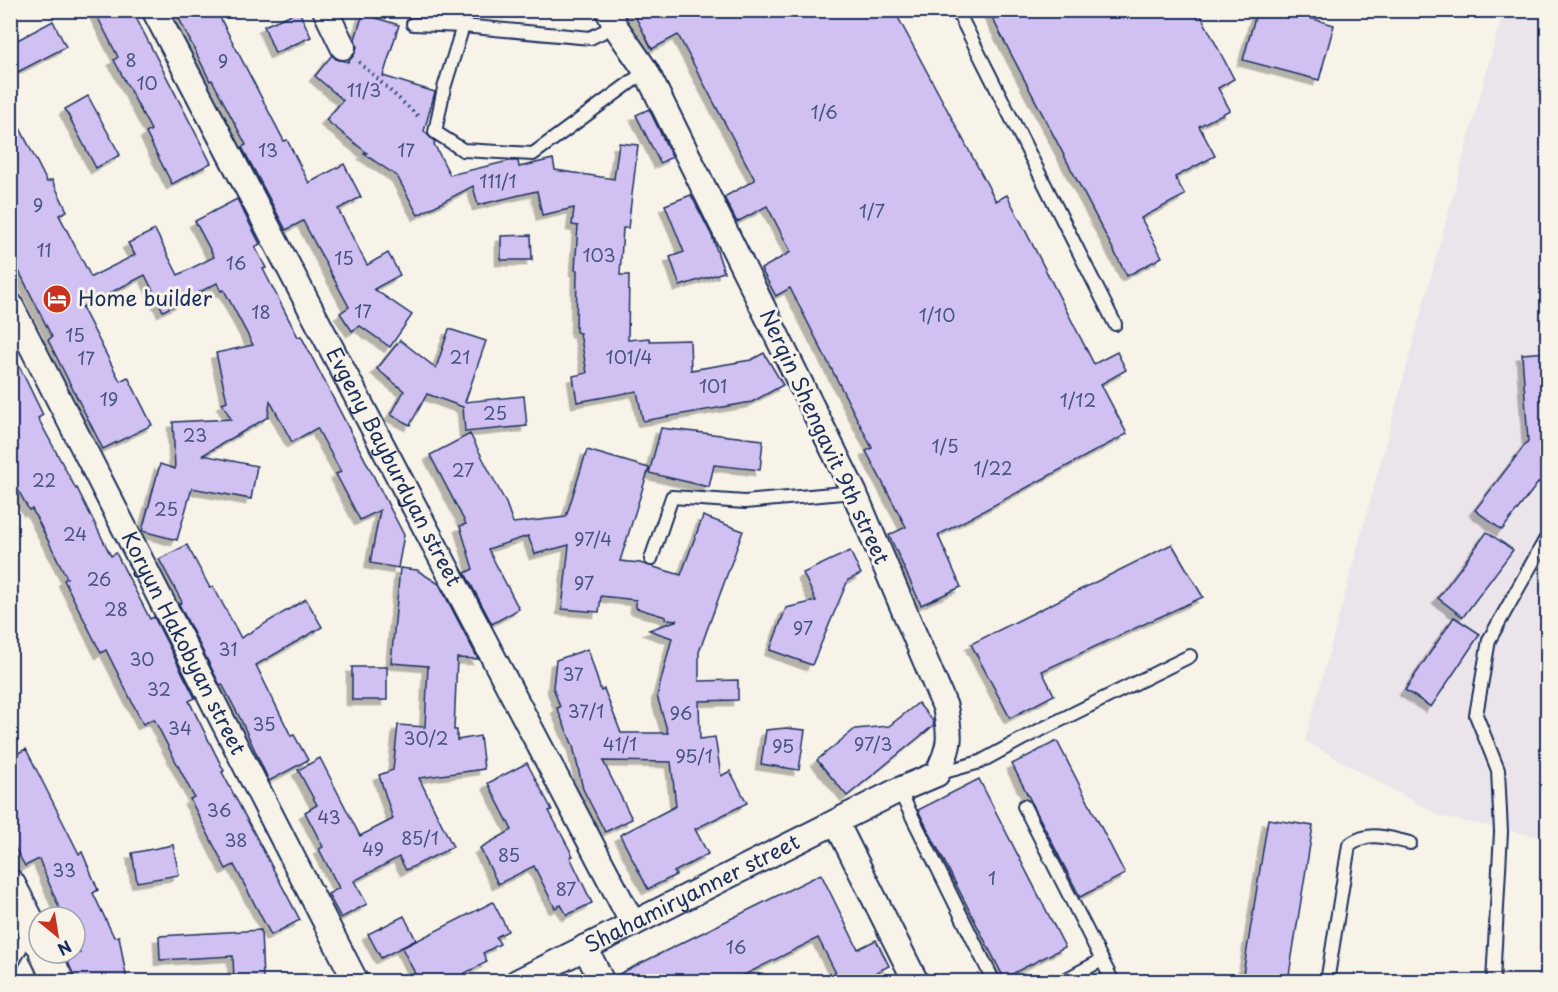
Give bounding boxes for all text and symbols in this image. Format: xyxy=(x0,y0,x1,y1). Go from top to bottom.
house number: 8 xyxy=(125,46,137,73)
house number: 9 xyxy=(218,47,228,74)
house number: 10 xyxy=(136,69,158,96)
house number: 11/3 xyxy=(347,76,381,103)
house number: 1/6 xyxy=(810,98,838,125)
house number: 13 xyxy=(258,136,278,163)
house number: 17 xyxy=(397,136,415,163)
house number: 111/1 xyxy=(479,167,517,194)
house number: 9 xyxy=(33,191,43,218)
house number: 1/7 xyxy=(859,197,885,224)
house number: 11 xyxy=(36,236,52,263)
house number: 103 xyxy=(582,241,616,268)
house number: 15 xyxy=(334,244,354,271)
house number: 16 xyxy=(226,249,246,276)
place label: Home builder xyxy=(78,281,213,313)
hotel icon: Home builder xyxy=(41,283,73,315)
house number: 17 xyxy=(354,297,372,324)
house number: 18 xyxy=(251,298,271,325)
house number: 1/10 xyxy=(919,301,955,328)
street label: Nerqin Shengavit 9th street xyxy=(753,303,899,569)
house number: 15 xyxy=(65,321,85,348)
street label: Evgeny Bayburdyan street xyxy=(319,341,471,591)
house number: 21 xyxy=(450,343,470,370)
house number: 101/4 xyxy=(606,343,652,370)
house number: 17 xyxy=(77,344,95,371)
house number: 101 xyxy=(699,372,727,399)
house number: 19 xyxy=(100,385,118,412)
house number: 1/12 xyxy=(1060,386,1096,413)
house number: 25 xyxy=(483,399,507,426)
house number: 23 xyxy=(183,421,207,448)
house number: 1/5 xyxy=(931,432,959,459)
house number: 1/22 xyxy=(973,454,1013,481)
house number: 27 xyxy=(452,456,474,483)
house number: 22 xyxy=(32,466,56,493)
house number: 25 xyxy=(154,495,178,522)
house number: 24 xyxy=(63,520,87,547)
street label: Koryun Hakobyan street xyxy=(114,525,255,760)
house number: 97/4 xyxy=(574,525,612,552)
house number: 26 xyxy=(87,565,111,592)
house number: 97 xyxy=(574,569,594,596)
house number: 28 xyxy=(104,595,128,622)
house number: 97 xyxy=(793,614,813,641)
house number: 31 xyxy=(219,635,237,662)
house number: 30 xyxy=(129,645,155,672)
house number: 37 xyxy=(562,660,584,687)
house number: 32 xyxy=(147,675,171,702)
house number: 37/1 xyxy=(568,697,604,724)
house number: 96 xyxy=(670,699,692,726)
house number: 35 xyxy=(252,710,276,737)
house number: 34 xyxy=(168,714,192,741)
house number: 30/2 xyxy=(404,724,448,751)
house number: 41/1 xyxy=(603,730,637,757)
house number: 97/3 xyxy=(854,730,892,757)
house number: 95 xyxy=(772,732,794,759)
house number: 95/1 xyxy=(675,742,713,769)
house number: 36 xyxy=(207,796,231,823)
house number: 43 xyxy=(317,803,341,830)
house number: 85/1 xyxy=(401,824,439,851)
street label: Shahamiryanner street xyxy=(578,825,804,960)
house number: 38 xyxy=(224,826,248,853)
house number: 49 xyxy=(362,835,384,862)
house number: 85 xyxy=(498,841,520,868)
house number: 33 xyxy=(52,856,76,883)
house number: 1 xyxy=(988,864,996,891)
house number: 87 xyxy=(556,875,576,902)
north arrow xyxy=(27,905,87,965)
house number: 16 xyxy=(726,933,746,960)
text: N xyxy=(54,935,76,962)

